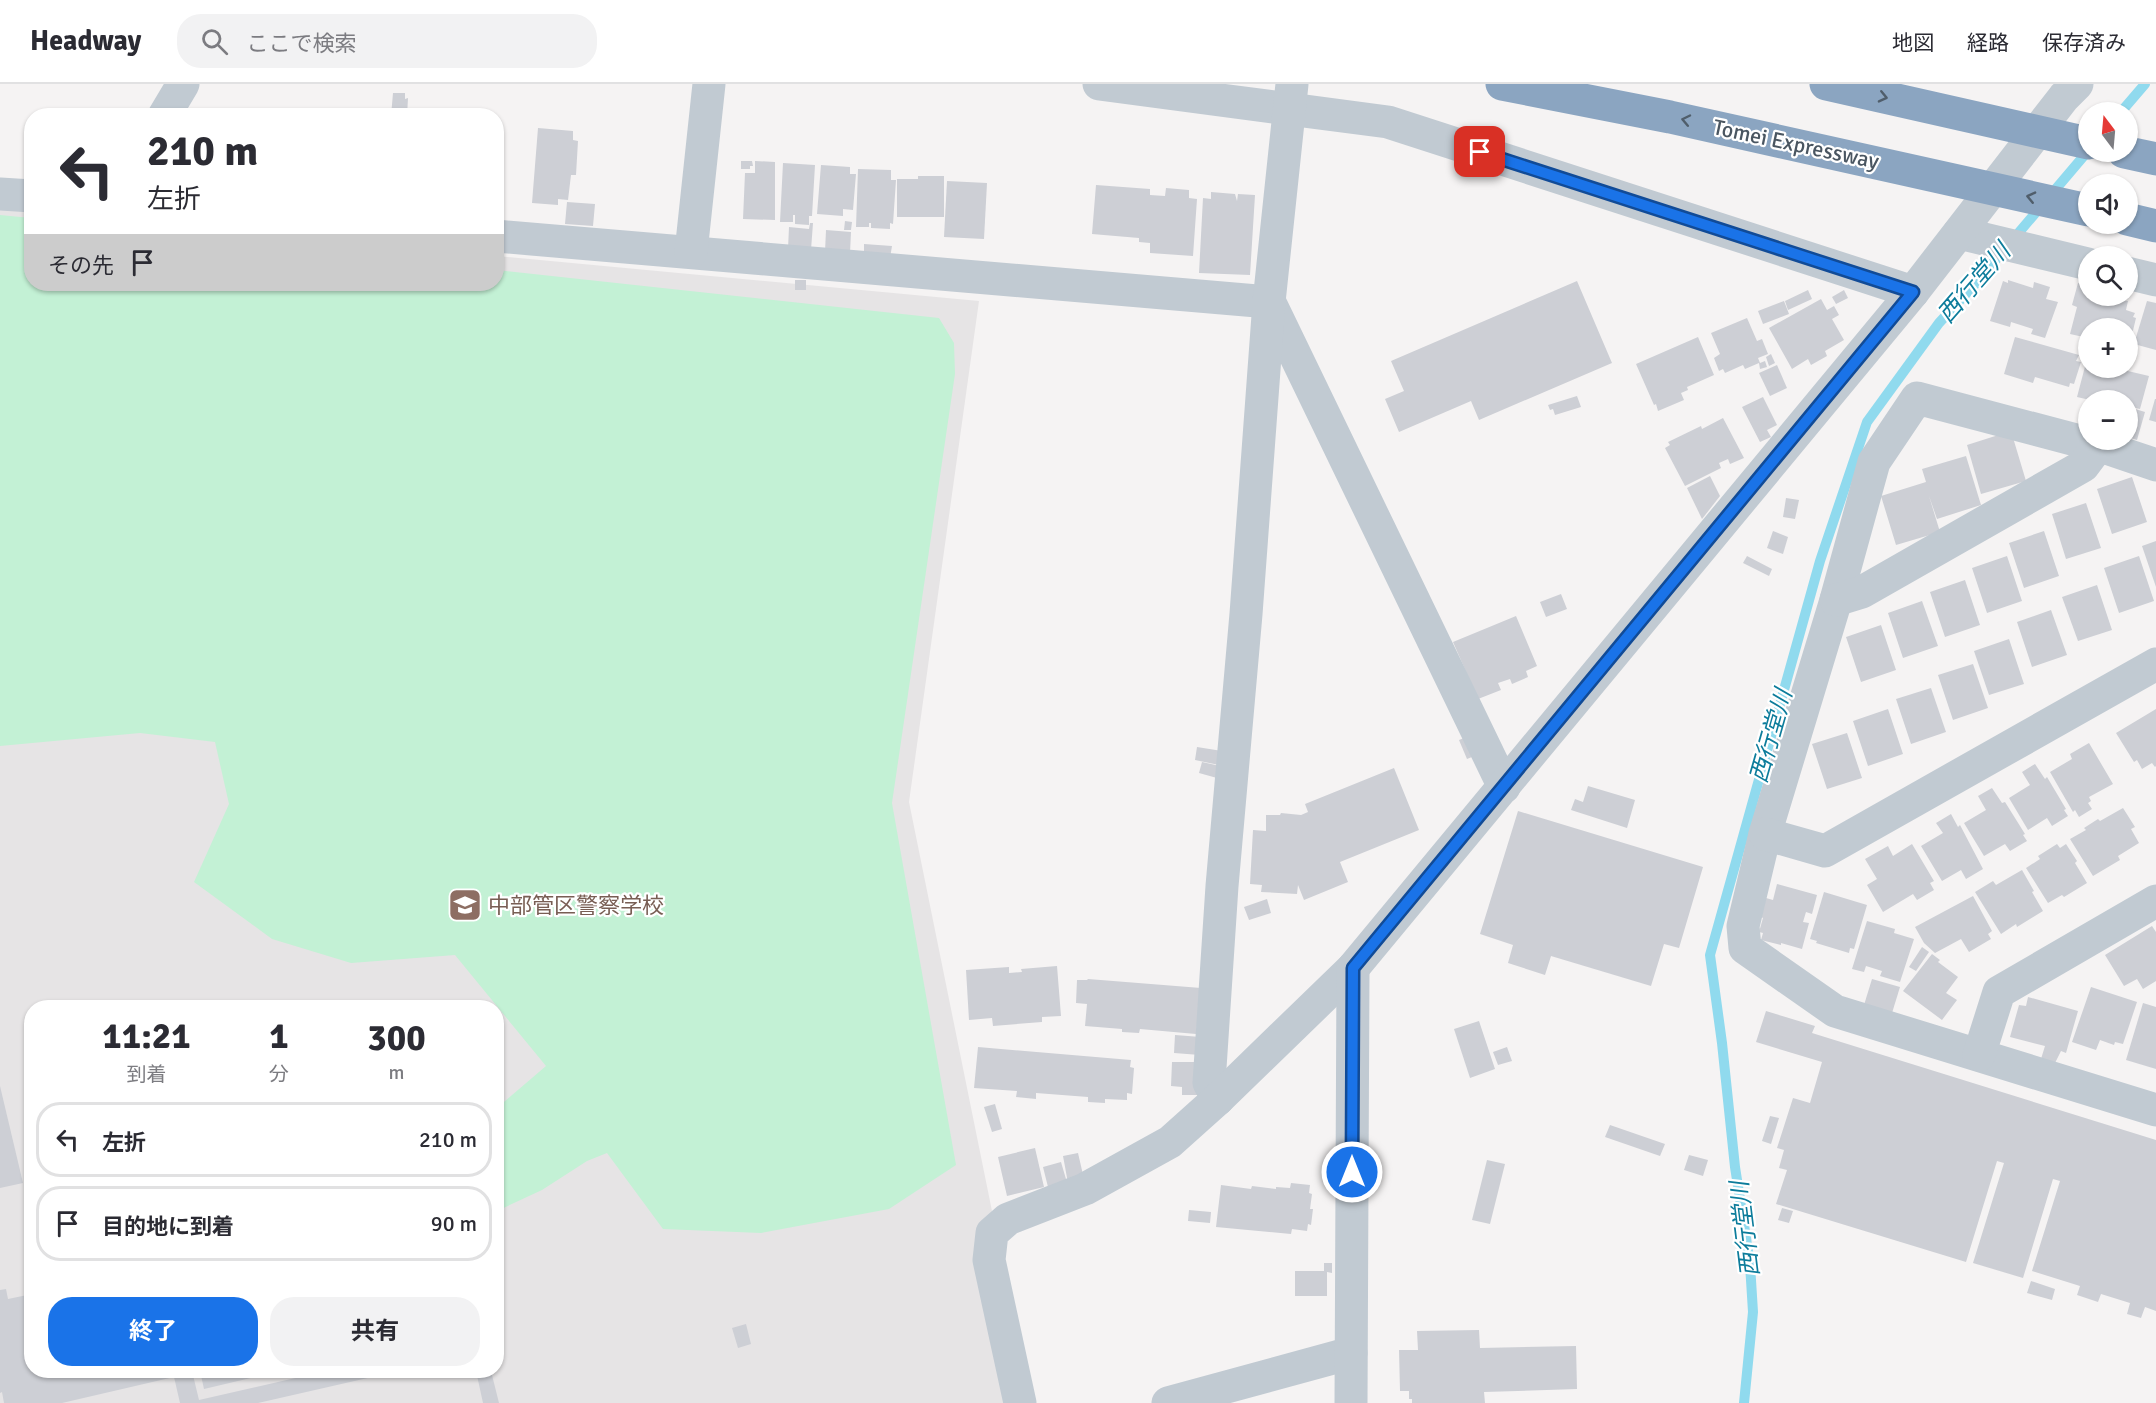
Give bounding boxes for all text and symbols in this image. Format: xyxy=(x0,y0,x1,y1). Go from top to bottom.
search box xyxy=(177,14,597,68)
text: Headway xyxy=(30,24,141,58)
icon: search xyxy=(198,25,231,58)
text: ここで検索 xyxy=(246,30,356,57)
text: 地図 xyxy=(1892,30,1934,56)
text: 経路 xyxy=(1967,30,2009,56)
text: 保存済み xyxy=(2042,30,2126,56)
one-way arrow xyxy=(1878,90,1888,103)
north arrow xyxy=(2078,102,2138,162)
map controls xyxy=(2078,102,2138,450)
street label: Tomei Expressway xyxy=(1711,113,1882,175)
one-way arrow xyxy=(1681,114,1691,127)
text: 210 m xyxy=(147,126,258,177)
pin xyxy=(1454,126,1505,177)
icon: left xyxy=(48,132,126,210)
icon: arrive xyxy=(1463,135,1496,168)
button: sound xyxy=(2078,174,2138,234)
text: 左折 xyxy=(147,183,201,216)
one-way arrow xyxy=(2026,191,2036,204)
water label: 西行堂川 xyxy=(1931,235,2019,329)
icon: arrive xyxy=(126,246,159,279)
button: search xyxy=(2078,246,2138,306)
text: その先 xyxy=(48,252,114,279)
button: + xyxy=(2078,318,2138,378)
button: − xyxy=(2078,390,2138,450)
water label: 西行堂川 xyxy=(1743,683,1799,786)
school or university icon: 中部管区警察学校 xyxy=(447,887,483,923)
place label: 中部管区警察学校 xyxy=(488,892,664,919)
text: 11:21 xyxy=(102,1014,191,1059)
text: 1 xyxy=(269,1014,289,1059)
text: 300 xyxy=(367,1016,426,1061)
text: m xyxy=(389,1060,404,1085)
text: 到着 xyxy=(127,1062,167,1087)
text: 分 xyxy=(269,1062,289,1087)
icon: left xyxy=(51,1123,84,1156)
text: 210 m xyxy=(419,1126,477,1153)
text: 左折 xyxy=(102,1129,146,1156)
position arrow xyxy=(1320,1140,1384,1204)
water label: 西行堂川 xyxy=(1724,1177,1766,1278)
icon: arrive xyxy=(51,1207,84,1240)
text: 90 m xyxy=(431,1210,477,1237)
text: 目的地に到着 xyxy=(102,1213,234,1240)
button: 終了 xyxy=(48,1297,258,1366)
button: 共有 xyxy=(270,1297,480,1366)

